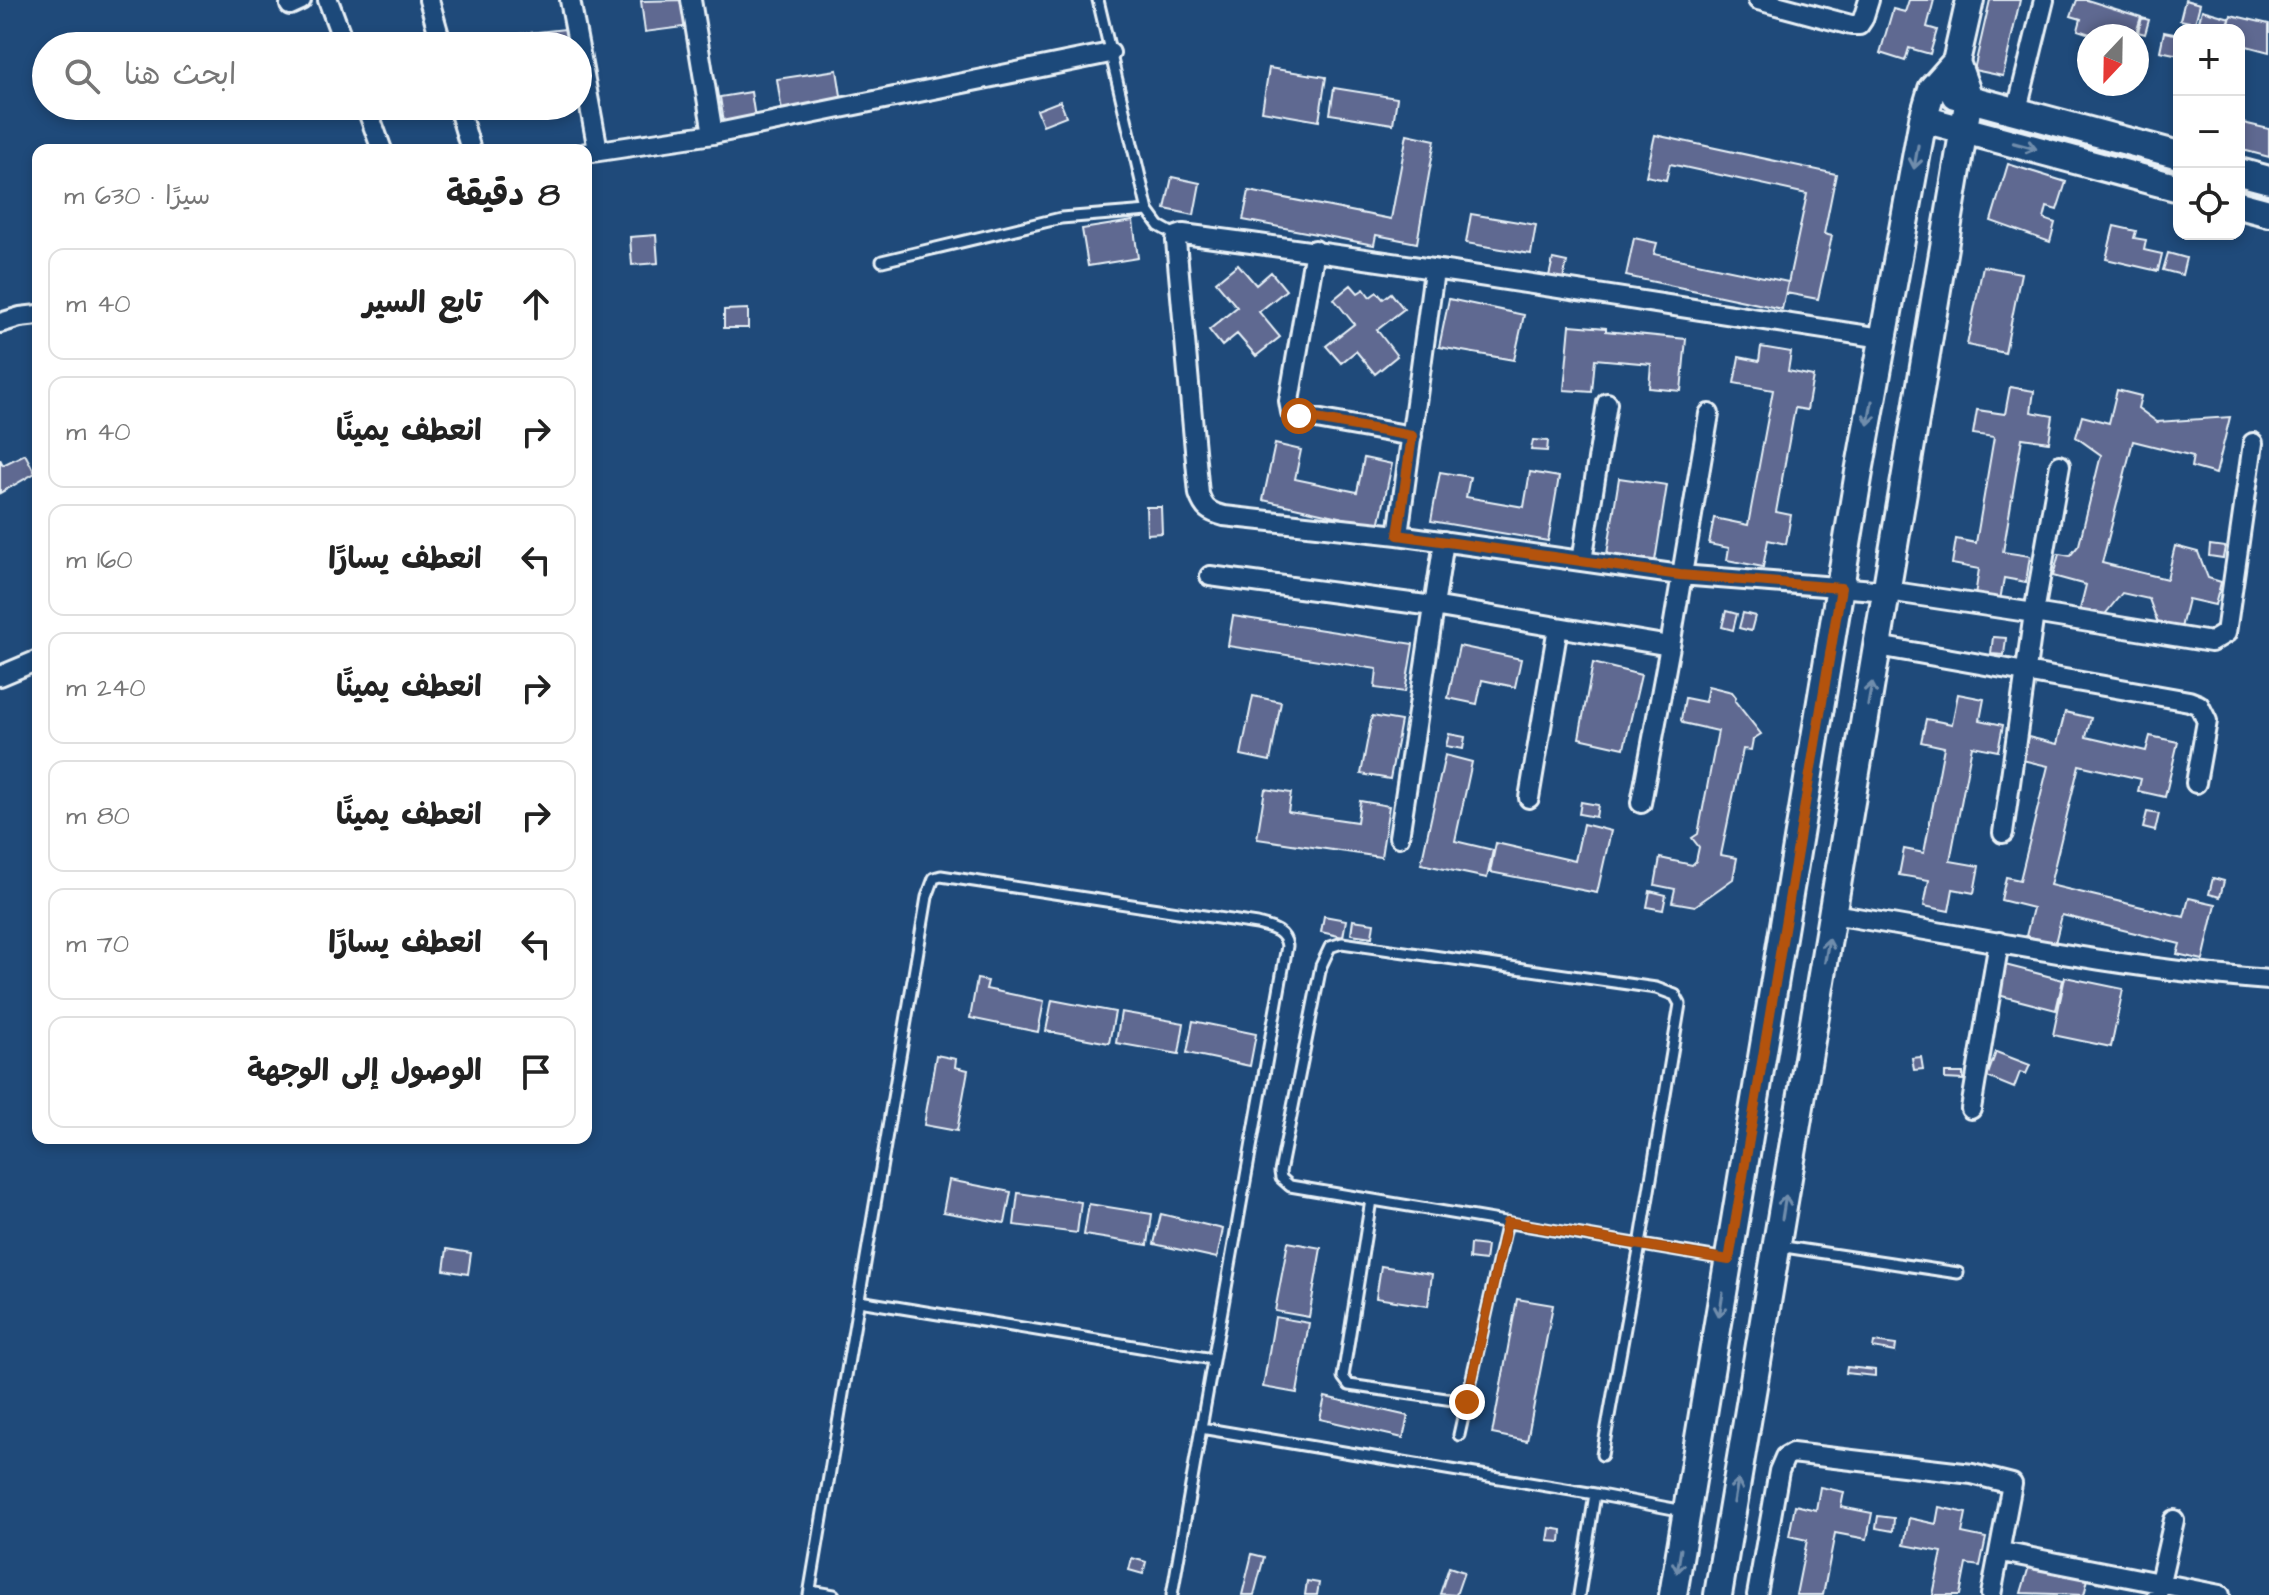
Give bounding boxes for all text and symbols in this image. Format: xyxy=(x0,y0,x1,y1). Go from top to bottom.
north arrow xyxy=(2077,24,2149,96)
map controls xyxy=(2173,24,2245,240)
button: + xyxy=(2173,24,2245,96)
search box xyxy=(32,32,592,120)
icon: search xyxy=(60,54,104,98)
text: ابحث هنا xyxy=(124,54,236,96)
button: − xyxy=(2173,96,2245,168)
one-way arrow xyxy=(2012,139,2038,154)
one-way arrow xyxy=(1908,144,1923,169)
button: locate xyxy=(2173,168,2245,240)
text: 8 دقيقة xyxy=(446,171,560,219)
text: سيرًا · 630 m xyxy=(64,178,210,214)
text: تابع السير xyxy=(363,282,482,324)
icon: ahead xyxy=(514,282,558,326)
text: 40 m xyxy=(66,286,131,322)
route start xyxy=(1281,398,1317,434)
one-way arrow xyxy=(1861,400,1876,425)
text: انعطف يمينًا xyxy=(336,410,482,452)
icon: right xyxy=(514,410,558,454)
text: 40 m xyxy=(66,414,131,450)
text: انعطف يسارًا xyxy=(328,538,482,580)
icon: left xyxy=(514,538,558,582)
text: 160 m xyxy=(66,542,133,578)
text: انعطف يمينًا xyxy=(336,666,482,708)
icon: right xyxy=(514,666,558,710)
text: 240 m xyxy=(66,670,146,706)
one-way arrow xyxy=(1864,682,1879,707)
text: انعطف يمينًا xyxy=(336,794,482,836)
icon: right xyxy=(514,794,558,838)
text: 80 m xyxy=(66,798,130,834)
text: انعطف يسارًا xyxy=(328,922,482,964)
icon: left xyxy=(514,922,558,966)
text: 70 m xyxy=(66,926,129,962)
one-way arrow xyxy=(1820,938,1835,963)
text: الوصول إلى الوجهة xyxy=(247,1050,482,1092)
icon: arrive xyxy=(514,1050,558,1094)
one-way arrow xyxy=(1778,1195,1793,1220)
one-way arrow xyxy=(1713,1291,1728,1317)
route end xyxy=(1449,1384,1485,1420)
one-way arrow xyxy=(1729,1478,1744,1504)
one-way arrow xyxy=(1671,1548,1686,1573)

